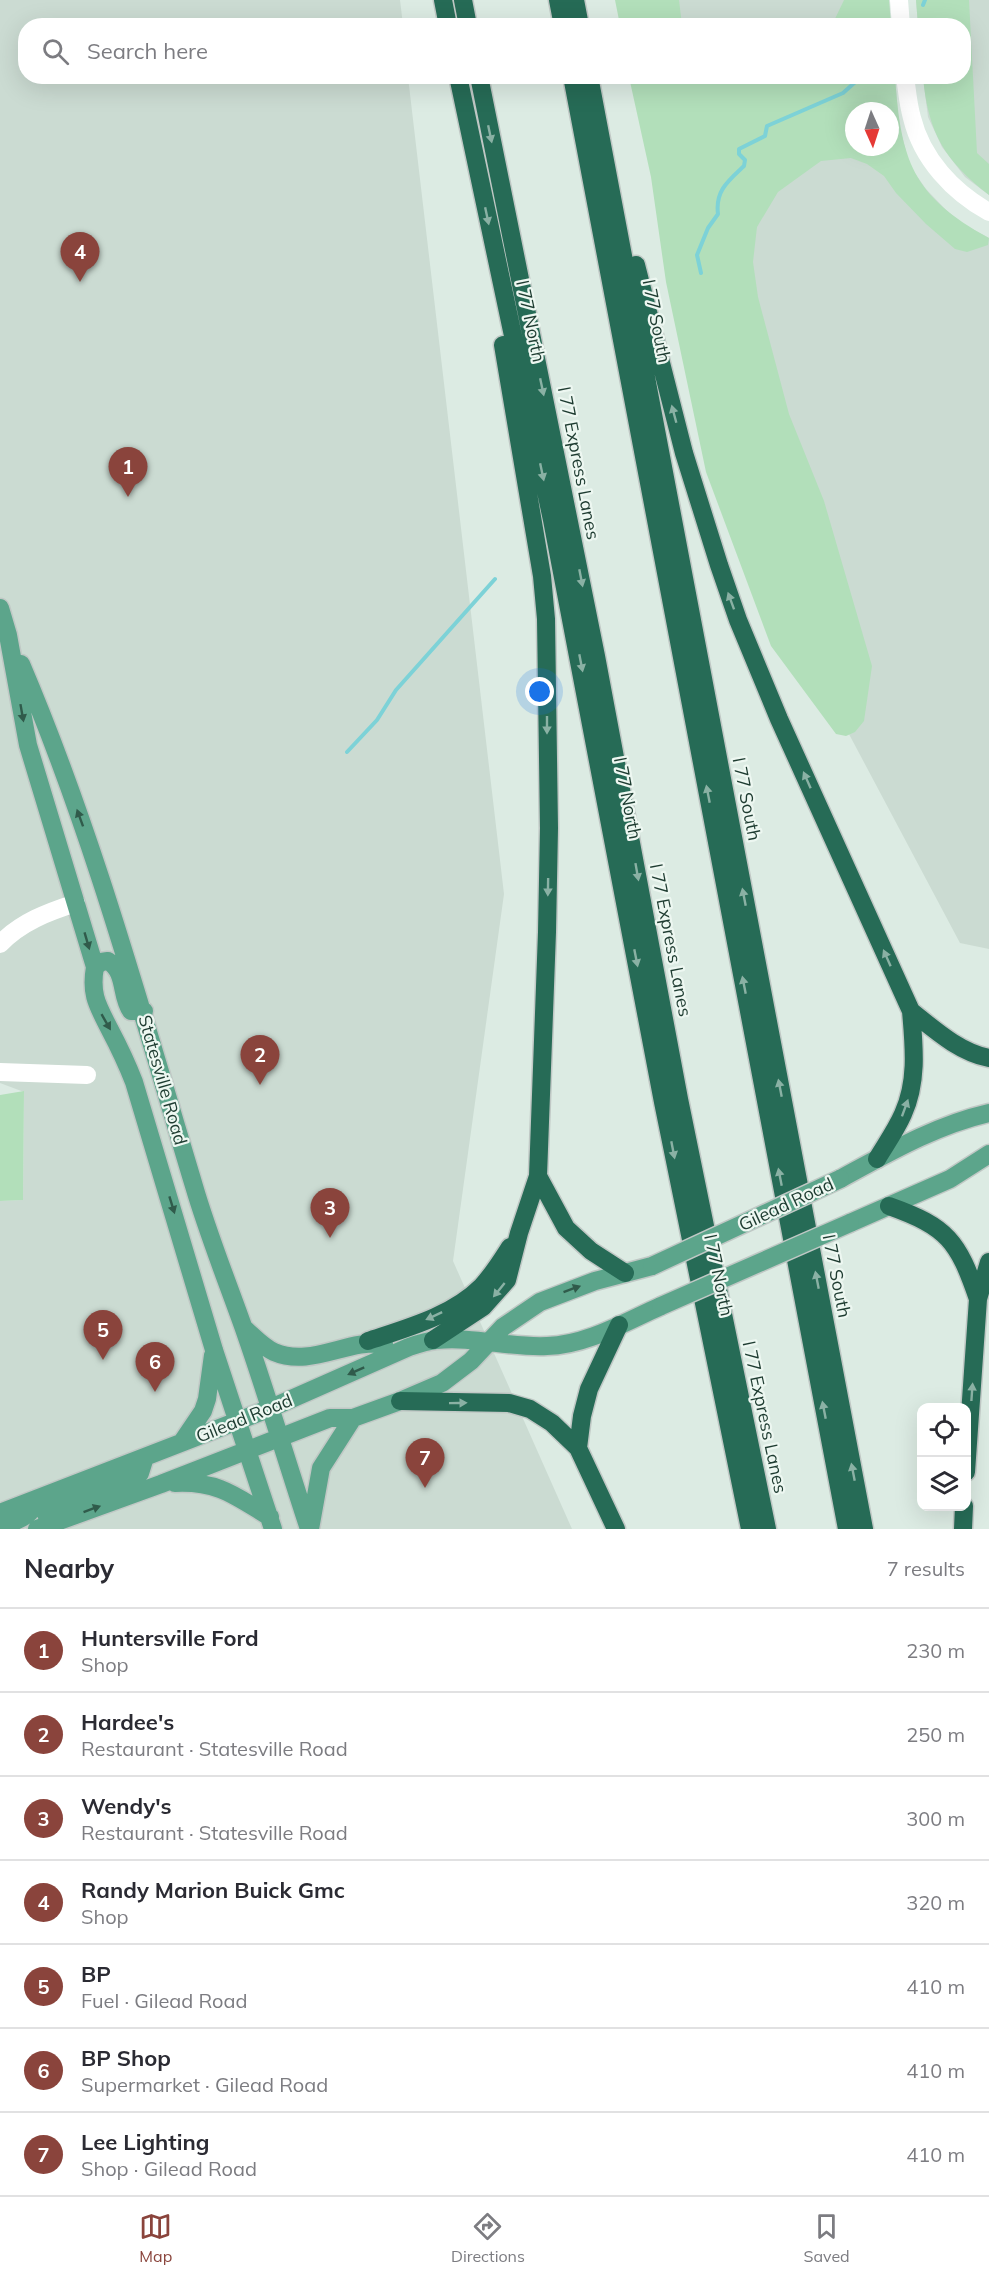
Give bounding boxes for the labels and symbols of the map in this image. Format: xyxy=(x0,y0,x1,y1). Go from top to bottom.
north arrow xyxy=(845,102,899,156)
one-way arrow xyxy=(486,125,496,143)
one-way arrow xyxy=(483,207,492,226)
pin: 4 xyxy=(60,232,100,282)
street label: I 77 South xyxy=(638,277,676,365)
street label: I 77 North xyxy=(511,278,551,364)
one-way arrow xyxy=(538,377,547,396)
street label: I 77 Express Lanes xyxy=(553,385,605,541)
one-way arrow xyxy=(668,405,678,424)
pin: 1 xyxy=(108,448,148,497)
one-way arrow xyxy=(538,463,547,482)
one-way arrow xyxy=(577,568,586,587)
one-way arrow xyxy=(726,592,736,610)
one-way arrow xyxy=(577,654,586,673)
your location xyxy=(525,677,554,706)
one-way arrow xyxy=(18,704,27,723)
one-way arrow xyxy=(542,716,552,735)
street label: I 77 North xyxy=(609,755,647,841)
street label: I 77 South xyxy=(728,755,766,843)
one-way arrow xyxy=(802,771,812,789)
one-way arrow xyxy=(703,784,712,803)
one-way arrow xyxy=(74,809,84,827)
street label: I 77 Express Lanes xyxy=(645,862,697,1018)
one-way arrow xyxy=(633,863,642,882)
one-way arrow xyxy=(543,877,553,896)
one-way arrow xyxy=(739,887,748,906)
one-way arrow xyxy=(83,932,92,950)
one-way arrow xyxy=(632,949,641,968)
one-way arrow xyxy=(882,949,892,967)
one-way arrow xyxy=(739,975,748,994)
street label: Statesville Road xyxy=(133,1012,193,1148)
one-way arrow xyxy=(100,1014,111,1030)
pin: 2 xyxy=(240,1036,280,1085)
one-way arrow xyxy=(775,1079,784,1098)
one-way arrow xyxy=(900,1098,910,1116)
one-way arrow xyxy=(669,1141,678,1160)
one-way arrow xyxy=(775,1167,784,1186)
street label: Gilead Road xyxy=(735,1172,837,1236)
pin: 3 xyxy=(310,1188,350,1238)
one-way arrow xyxy=(168,1196,177,1214)
street label: I 77 North xyxy=(699,1232,739,1318)
street label: I 77 South xyxy=(818,1232,856,1320)
one-way arrow xyxy=(812,1270,821,1289)
one-way arrow xyxy=(492,1282,505,1298)
one-way arrow xyxy=(563,1283,581,1293)
pin: 5 xyxy=(84,1310,122,1360)
one-way arrow xyxy=(425,1312,443,1322)
street label: I 77 Express Lanes xyxy=(738,1339,792,1495)
pin: 6 xyxy=(136,1342,174,1392)
one-way arrow xyxy=(347,1366,364,1375)
one-way arrow xyxy=(967,1383,977,1402)
street label: Gilead Road xyxy=(192,1388,296,1448)
one-way arrow xyxy=(449,1398,468,1408)
one-way arrow xyxy=(819,1400,828,1419)
pin: 7 xyxy=(406,1438,444,1488)
one-way arrow xyxy=(848,1462,857,1481)
one-way arrow xyxy=(83,1503,101,1513)

